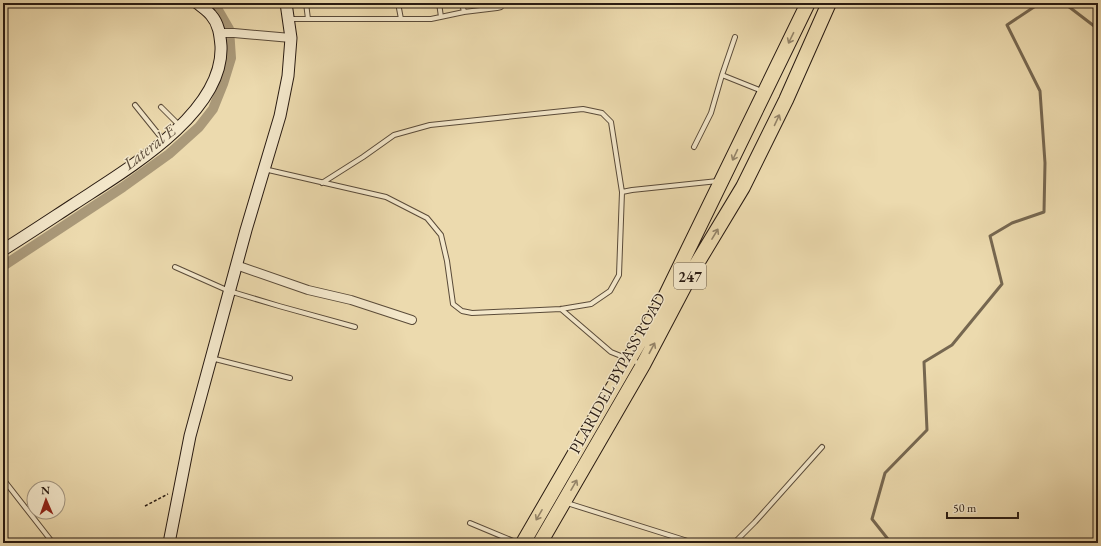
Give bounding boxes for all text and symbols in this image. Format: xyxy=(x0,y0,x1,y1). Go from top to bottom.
one-way arrow xyxy=(787,32,794,44)
one-way arrow xyxy=(774,114,781,126)
water label: Lateral E xyxy=(117,119,181,175)
one-way arrow xyxy=(731,149,738,161)
one-way arrow xyxy=(711,228,719,240)
road number: 247 xyxy=(674,263,706,289)
street label: PLARIDEL BYPASS ROAD xyxy=(564,289,670,457)
one-way arrow xyxy=(649,342,657,354)
one-way arrow xyxy=(571,479,579,491)
north arrow xyxy=(26,480,66,520)
text: N xyxy=(41,483,50,497)
scale bar xyxy=(947,494,1018,520)
text: 50 m xyxy=(953,500,977,516)
one-way arrow xyxy=(535,509,543,521)

